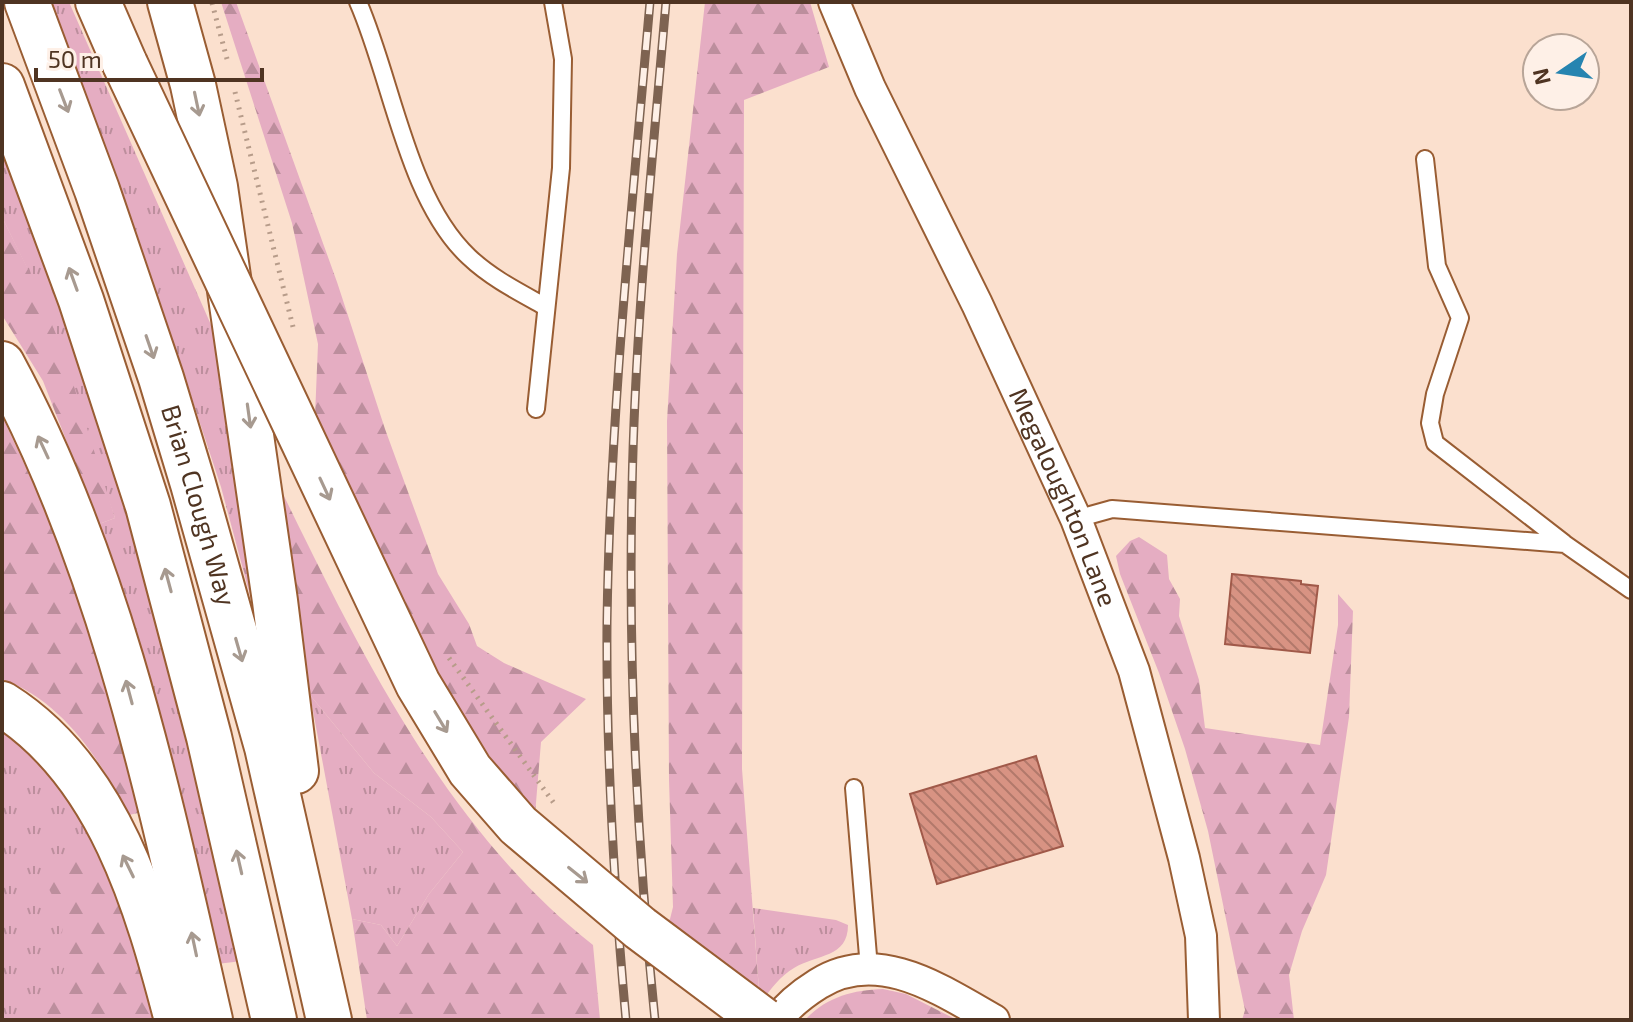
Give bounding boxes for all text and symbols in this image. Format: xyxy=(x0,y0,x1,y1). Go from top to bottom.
scale bar xyxy=(36,32,262,82)
north arrow xyxy=(1521,32,1601,112)
text: 50 m xyxy=(48,44,102,73)
text: N xyxy=(1526,66,1555,87)
one-way arrow xyxy=(58,88,72,113)
one-way arrow xyxy=(190,91,205,117)
one-way arrow xyxy=(65,267,79,291)
one-way arrow xyxy=(143,334,158,359)
street label: Megaloughton Lane xyxy=(1004,383,1125,610)
street label: Brian Clough Way xyxy=(156,401,244,609)
one-way arrow xyxy=(242,403,257,428)
one-way arrow xyxy=(35,435,50,459)
one-way arrow xyxy=(318,477,333,501)
one-way arrow xyxy=(159,568,174,593)
one-way arrow xyxy=(232,636,247,662)
one-way arrow xyxy=(121,679,136,705)
one-way arrow xyxy=(433,710,449,733)
one-way arrow xyxy=(231,849,246,875)
one-way arrow xyxy=(120,854,135,878)
one-way arrow xyxy=(567,866,588,884)
one-way arrow xyxy=(186,932,201,957)

